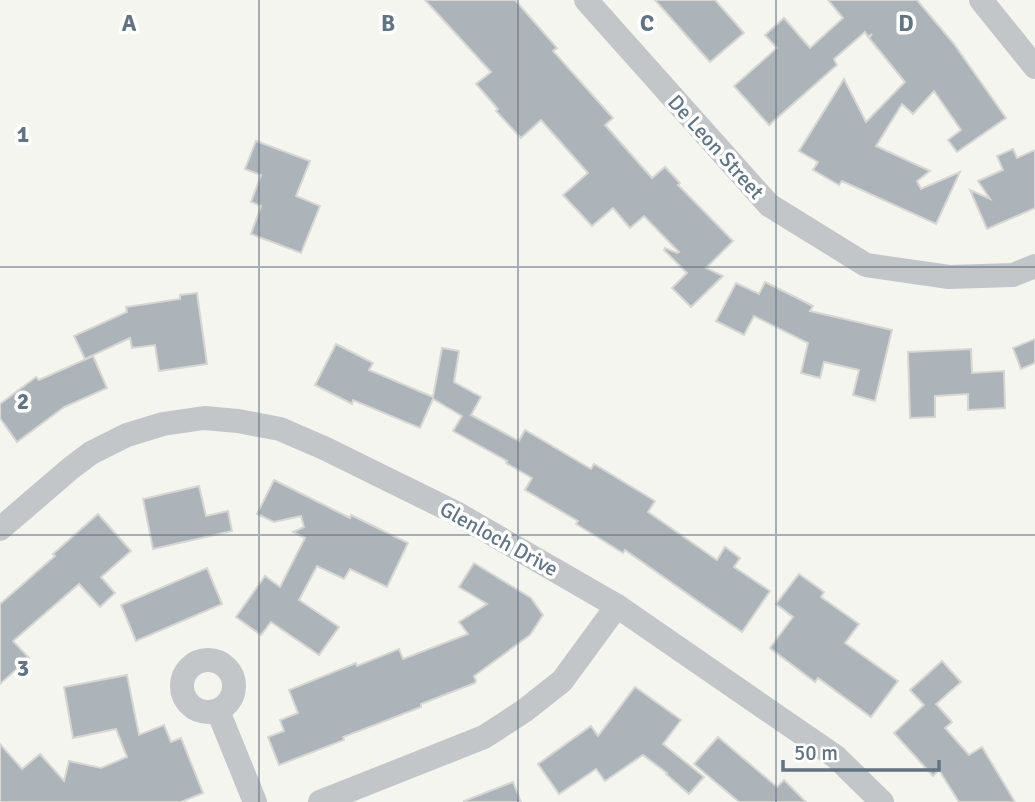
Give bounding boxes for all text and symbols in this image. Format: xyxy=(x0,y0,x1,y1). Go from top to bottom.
text: A xyxy=(122,9,137,38)
text: B xyxy=(381,9,395,38)
text: C xyxy=(640,9,654,38)
text: D xyxy=(898,9,914,38)
street label: De Leon Street xyxy=(662,89,770,205)
text: 1 xyxy=(17,120,29,149)
text: 2 xyxy=(17,387,29,416)
street label: Glenloch Drive xyxy=(435,496,563,582)
text: 3 xyxy=(17,654,29,683)
scale bar xyxy=(783,728,939,772)
text: 50 m xyxy=(794,740,838,766)

